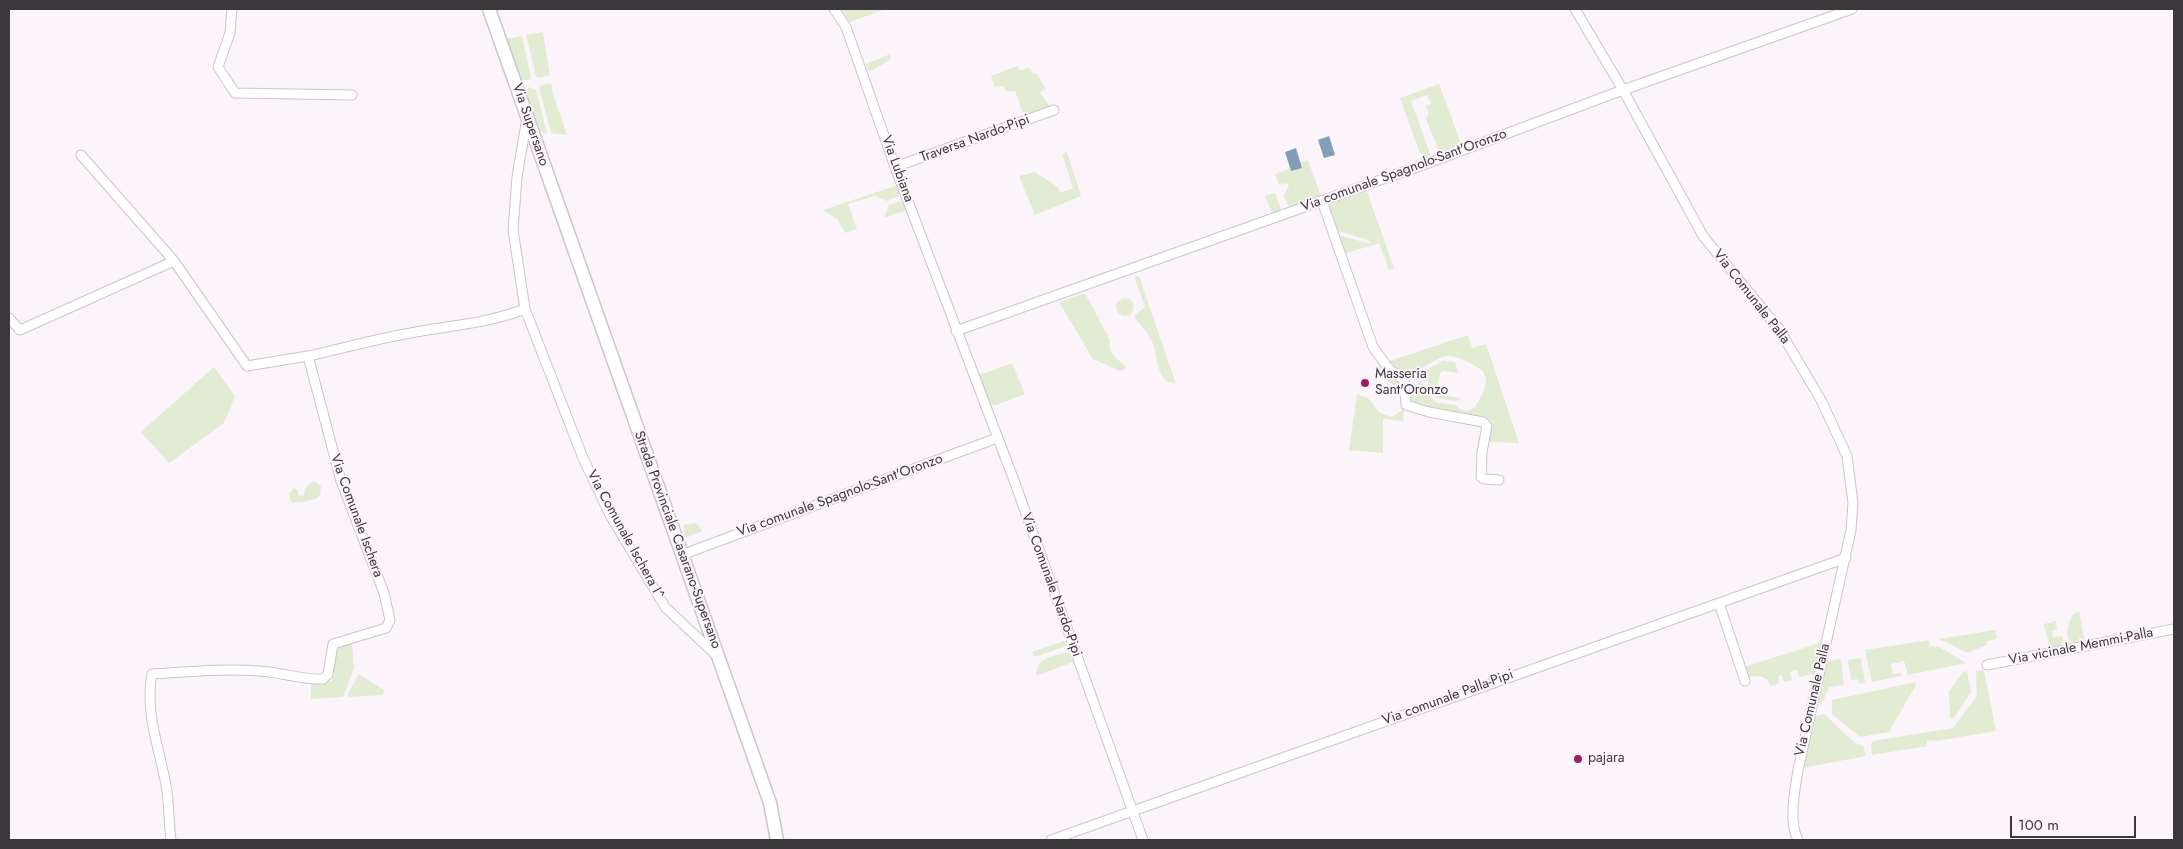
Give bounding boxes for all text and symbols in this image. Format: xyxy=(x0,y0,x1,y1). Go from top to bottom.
street label: Via Supersano xyxy=(508,82,552,168)
street label: Traversa Nardo-Pipi xyxy=(918,111,1032,167)
street label: Via comunale Spagnolo-Sant'Oronzo xyxy=(1299,126,1509,216)
street label: Via Lubiana xyxy=(877,133,917,205)
street label: Via Comunale Palla xyxy=(1709,246,1793,348)
place label: Masseria Sant'Oronzo xyxy=(1375,367,1448,400)
marker: Masseria Sant'Oronzo xyxy=(1359,377,1371,389)
street label: Strada Provinciale Casarano-Supersano xyxy=(630,429,724,651)
street label: Via comunale Spagnolo-Sant'Oronzo xyxy=(735,451,945,541)
street label: Via Comunale Ischera xyxy=(326,452,386,580)
street label: Via Comunale Ischera I^ xyxy=(583,468,667,602)
street label: Via Comunale Nardo-Pipi xyxy=(1017,511,1085,659)
street label: Via vicinale Memmi-Palla xyxy=(2007,625,2155,669)
street label: Via Comunale Palla xyxy=(1792,642,1834,758)
street label: Via comunale Palla-Pipi xyxy=(1380,666,1516,730)
place label: pajara xyxy=(1588,751,1624,767)
marker: pajara xyxy=(1572,753,1584,765)
scale bar xyxy=(2013,806,2139,838)
text: 100 m xyxy=(2018,814,2059,836)

